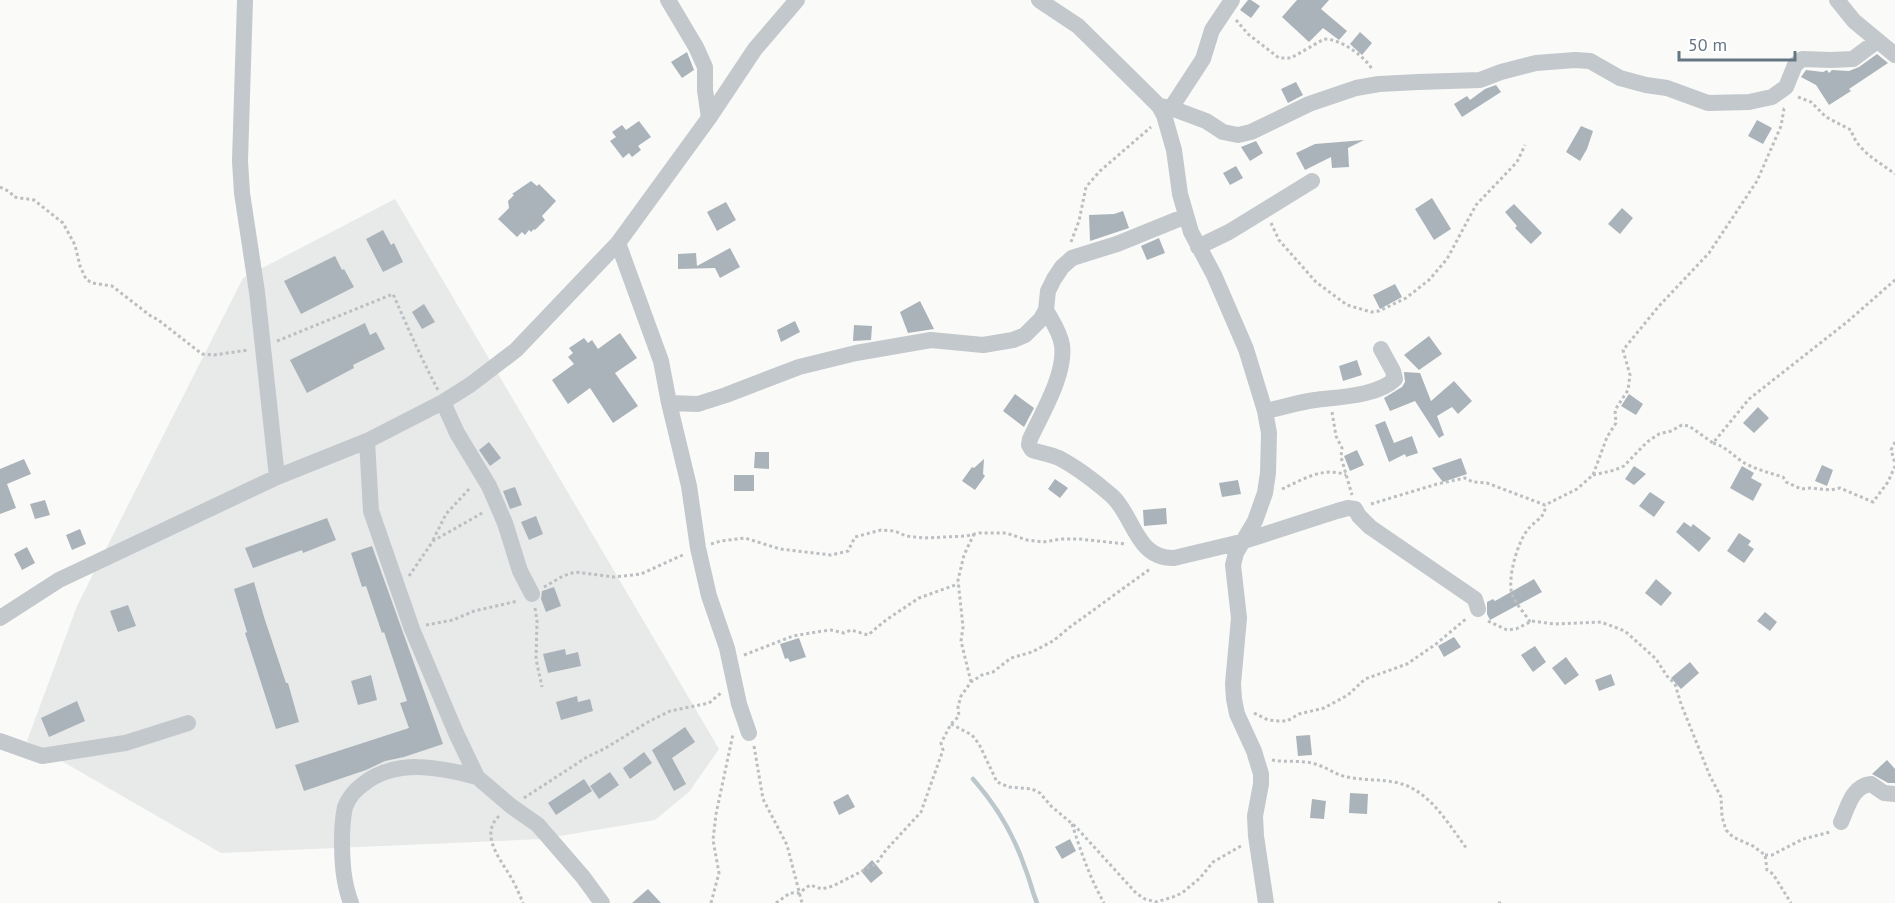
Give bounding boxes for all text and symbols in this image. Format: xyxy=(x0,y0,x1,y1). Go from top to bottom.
scale bar xyxy=(1679,24,1794,62)
text: 50 m xyxy=(1688,33,1727,56)

